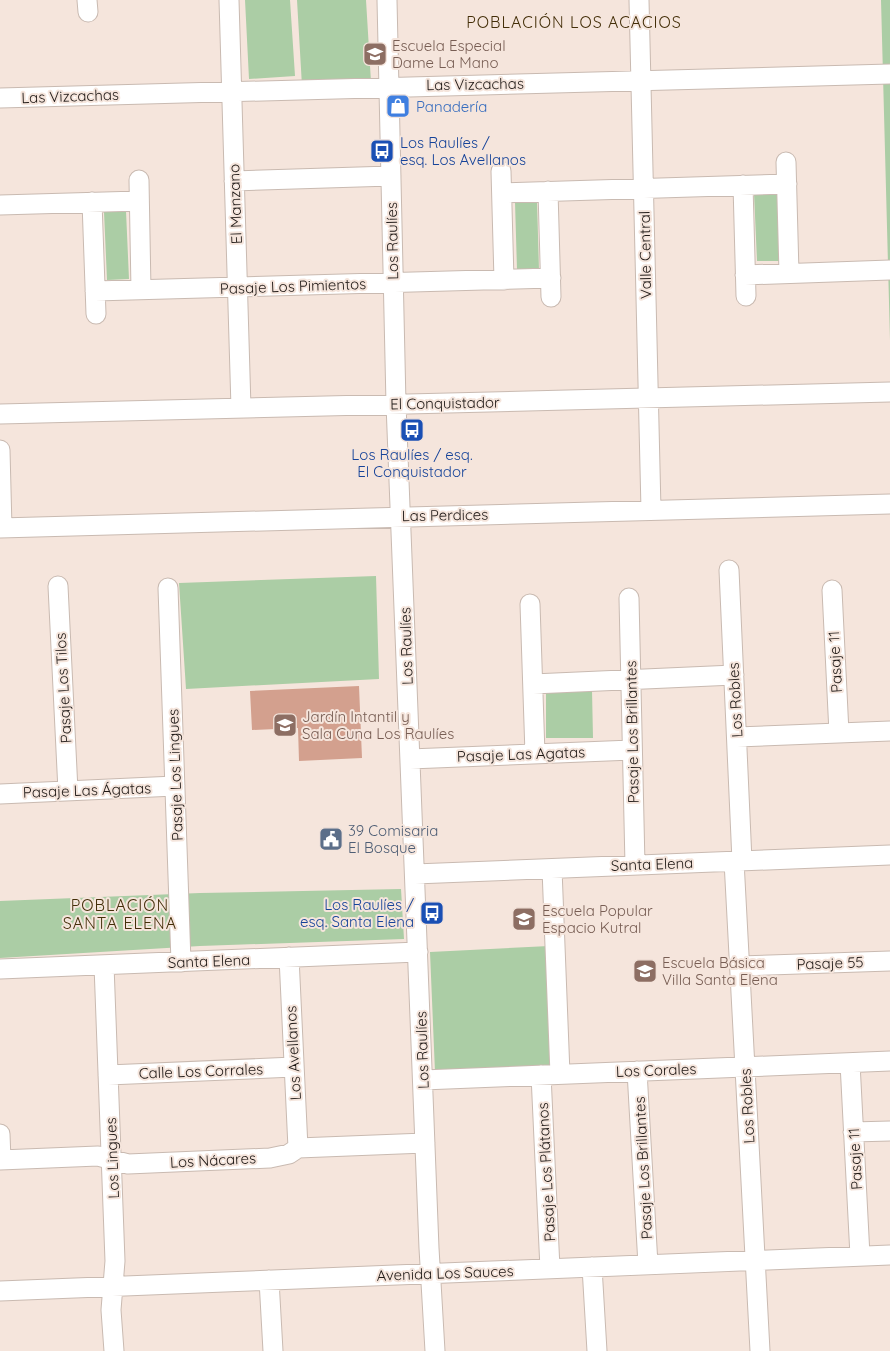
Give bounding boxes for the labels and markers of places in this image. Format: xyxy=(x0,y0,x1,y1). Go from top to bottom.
place label: Escuela Especial Dame La Mano xyxy=(392,36,506,72)
school or university icon: Escuela Especial Dame La Mano xyxy=(362,41,388,67)
shop icon: Panadería xyxy=(385,93,411,119)
place label: Panadería xyxy=(416,97,487,116)
place label: Los Raulíes / esq. Los Avellanos xyxy=(400,133,526,169)
bus stop icon: Los Raulíes / esq. Los Avellanos xyxy=(369,138,395,164)
bus stop icon: Los Raulíes / esq. El Conquistador xyxy=(399,417,425,443)
place label: Los Raulíes / esq. El Conquistador xyxy=(351,445,473,481)
place label: Jardín Intantil y Sala Cuna Los Raulíes xyxy=(302,707,454,743)
school or university icon: Jardín Intantil y Sala Cuna Los Raulíes xyxy=(272,712,298,738)
place label: 39 Comisaria El Bosque xyxy=(348,821,438,857)
public building icon: 39 Comisaria El Bosque xyxy=(318,826,344,852)
place label: Los Raulíes / esq. Santa Elena xyxy=(300,895,414,931)
bus stop icon: Los Raulíes / esq. Santa Elena xyxy=(419,900,445,926)
place label: Escuela Popular Espacio Kutral xyxy=(542,901,653,937)
school or university icon: Escuela Popular Espacio Kutral xyxy=(511,906,537,932)
place label: Escuela Básica Villa Santa Elena xyxy=(662,953,778,989)
school or university icon: Escuela Básica Villa Santa Elena xyxy=(632,958,658,984)

